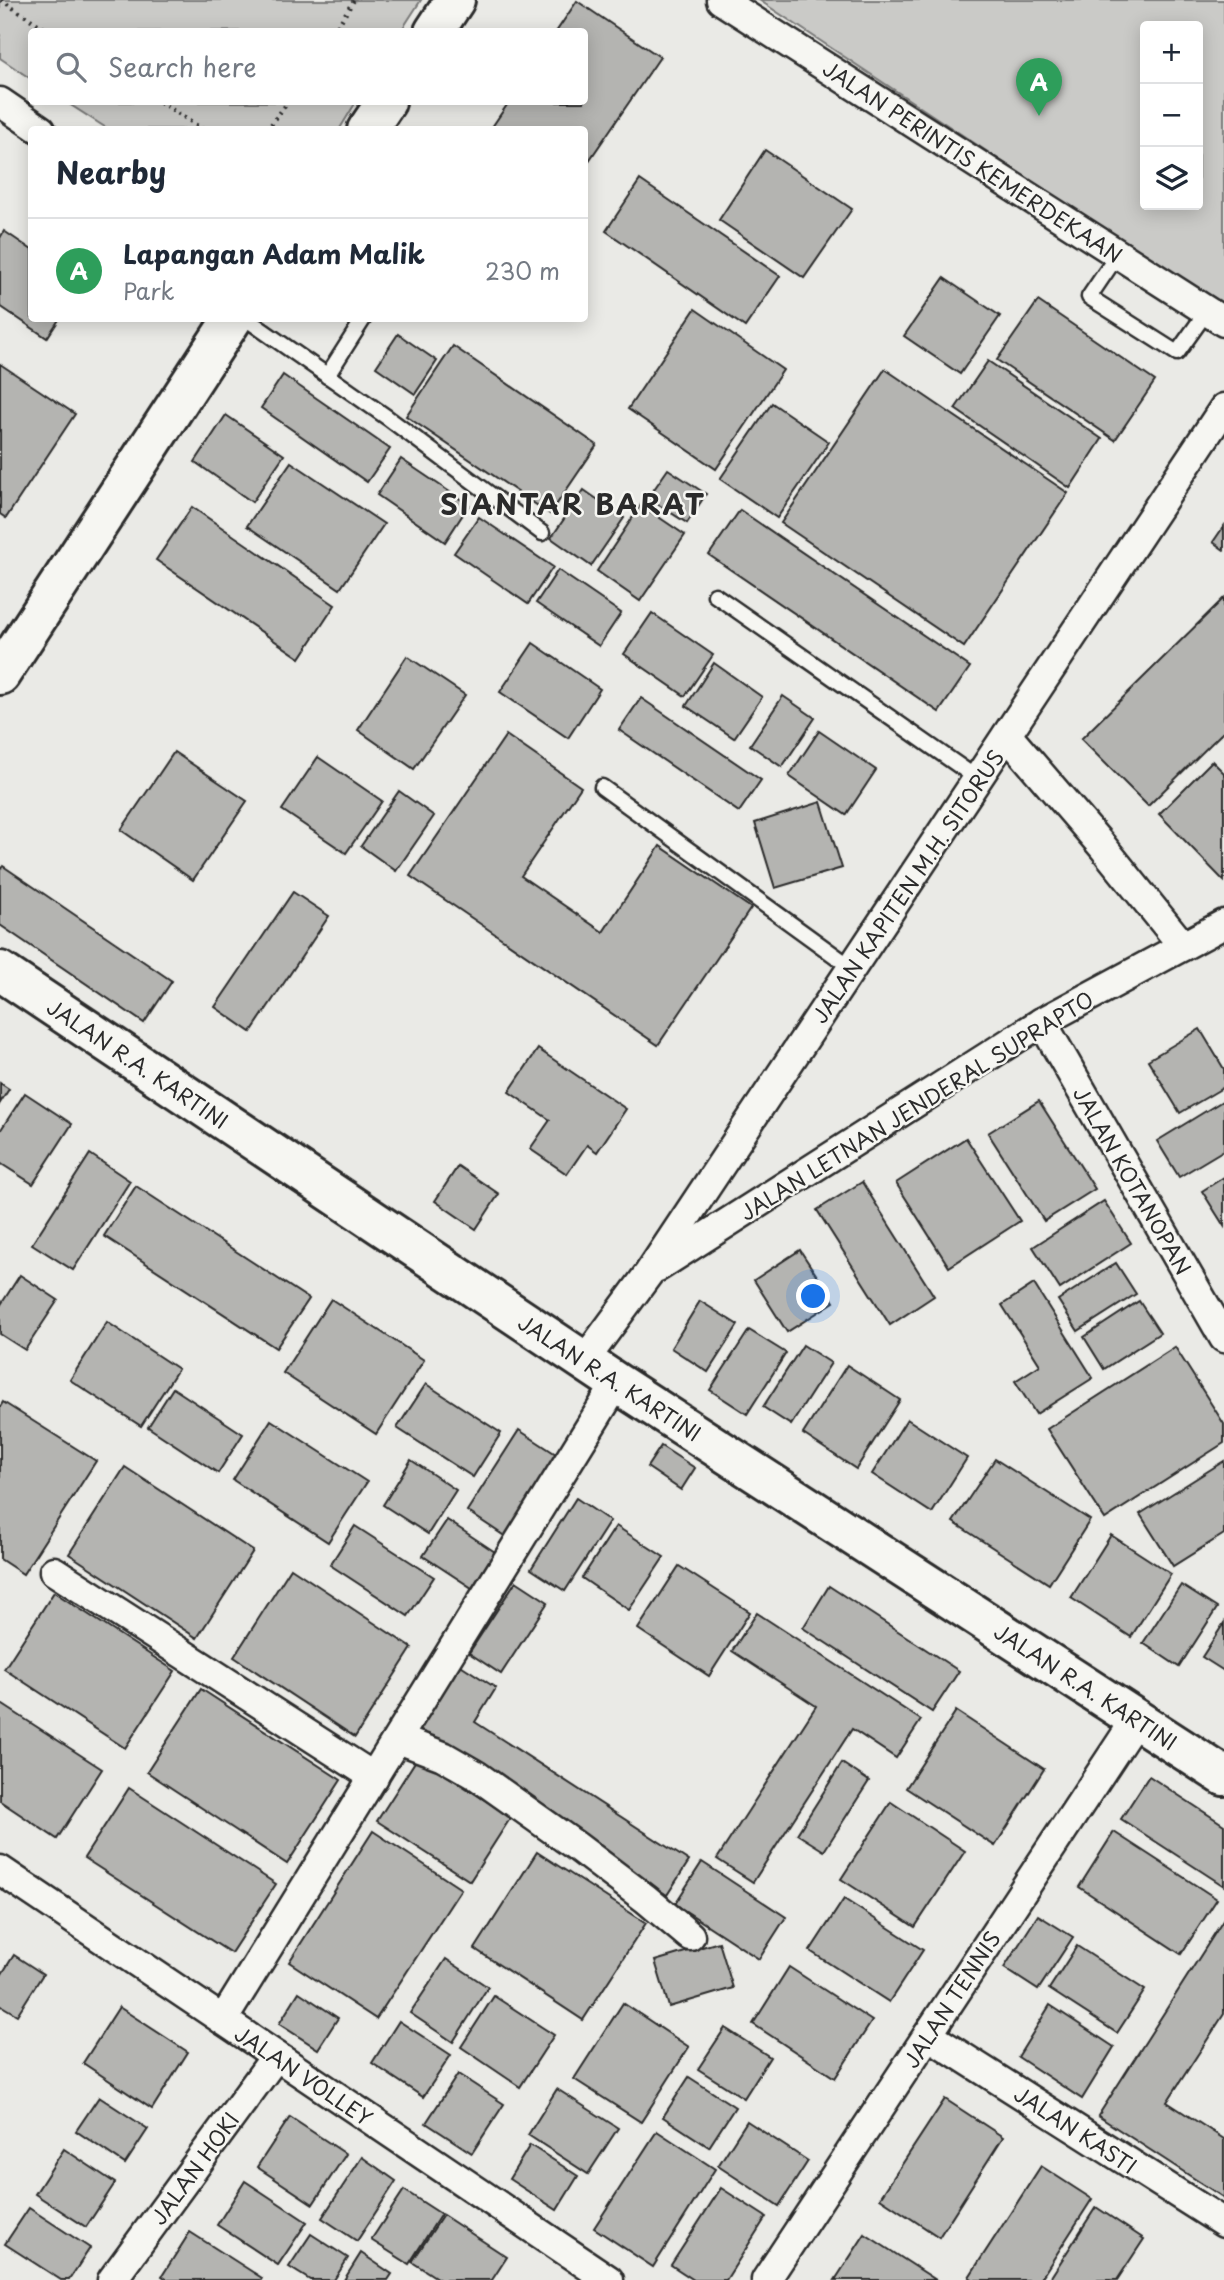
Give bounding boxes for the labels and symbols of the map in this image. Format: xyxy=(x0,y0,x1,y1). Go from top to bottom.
street label: JALAN PERINTIS KEMERDEKAAN xyxy=(819,55,1127,267)
pin: A xyxy=(1016,58,1062,116)
district label: SIANTAR BARAT xyxy=(440,482,706,525)
street label: JALAN KAPITEN M.H. SITORUS xyxy=(803,743,1011,1029)
street label: JALAN LETNAN JENDERAL SUPRAPTO xyxy=(733,982,1099,1228)
street label: JALAN R.A. KARTINI xyxy=(41,990,235,1136)
street label: JALAN KOTANOPAN xyxy=(1066,1080,1200,1280)
your location xyxy=(796,1279,830,1313)
street label: JALAN R.A. KARTINI xyxy=(512,1306,708,1448)
street label: JALAN R.A. KARTINI xyxy=(988,1615,1184,1757)
street label: JALAN TENNIS xyxy=(895,1924,1007,2074)
street label: JALAN VOLLEY xyxy=(229,2017,380,2133)
street label: JALAN KASTI xyxy=(1008,2077,1144,2181)
street label: JALAN HOKI xyxy=(142,2105,246,2231)

